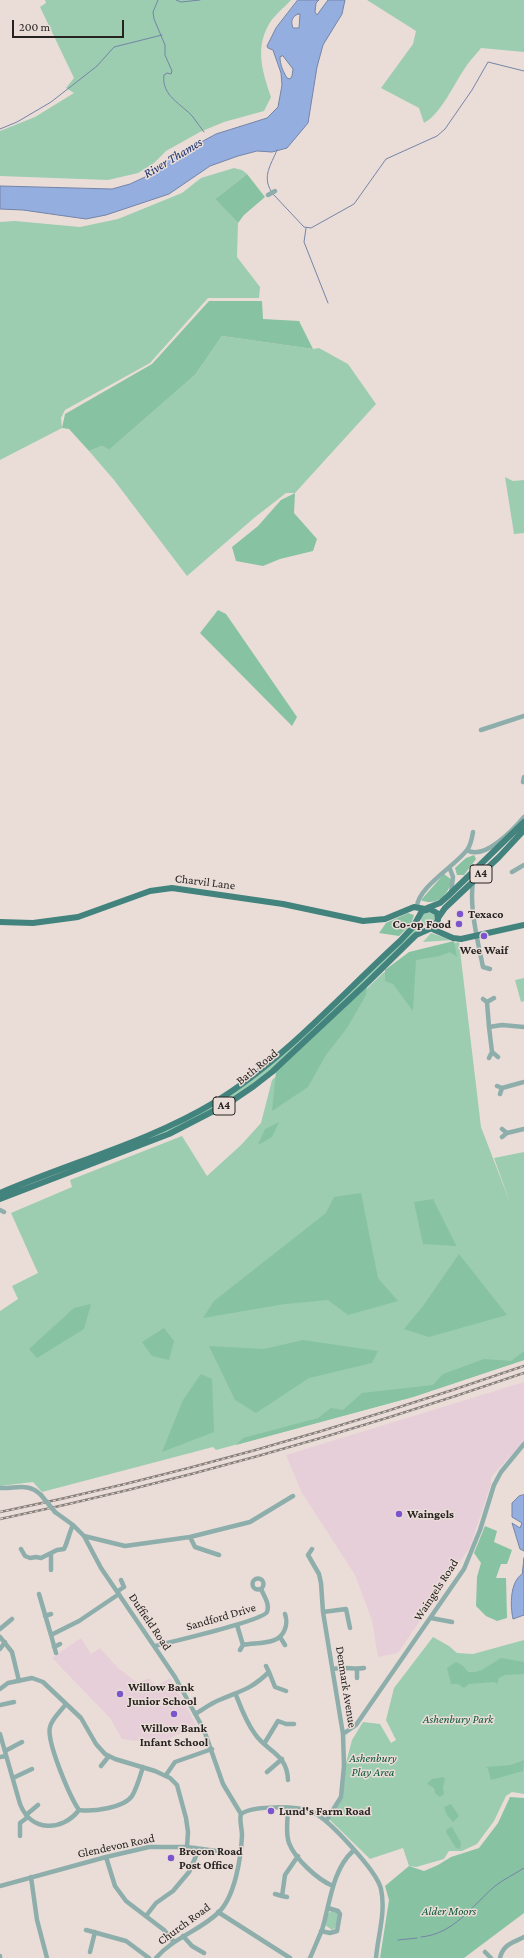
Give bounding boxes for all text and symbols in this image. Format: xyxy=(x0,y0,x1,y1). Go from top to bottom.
scale bar xyxy=(14,12,126,38)
text: 200 m xyxy=(19,20,50,34)
water label: River Thames xyxy=(141,134,205,182)
road number: A4 xyxy=(470,865,492,883)
street label: Charvil Lane xyxy=(174,871,236,893)
place label: Texaco xyxy=(468,907,503,921)
marker: Texaco xyxy=(455,909,465,919)
place label: Co-op Food xyxy=(392,917,451,931)
marker: Co-op Food xyxy=(454,919,464,929)
marker: Wee Waif xyxy=(479,931,489,941)
place label: Wee Waif xyxy=(460,943,508,957)
street label: Bath Road xyxy=(233,1046,281,1088)
road number: A4 xyxy=(213,1097,235,1115)
place label: Waingels xyxy=(407,1507,454,1521)
marker: Waingels xyxy=(394,1509,404,1519)
street label: Waingels Road xyxy=(411,1556,461,1624)
street label: Duffield Road xyxy=(126,1591,174,1653)
street label: Sandford Drive xyxy=(184,1600,258,1634)
street label: Denmark Avenue xyxy=(332,1645,360,1729)
place label: Willow Bank Junior School xyxy=(128,1680,197,1708)
marker: Willow Bank Junior School xyxy=(115,1689,125,1699)
marker: Willow Bank Infant School xyxy=(169,1709,179,1719)
park label: Ashenbury Park xyxy=(423,1712,493,1726)
place label: Willow Bank Infant School xyxy=(140,1721,208,1749)
park label: Ashenbury Play Area xyxy=(349,1751,397,1779)
place label: Lund's Farm Road xyxy=(279,1804,371,1818)
marker: Lund's Farm Road xyxy=(266,1806,276,1816)
street label: Glendevon Road xyxy=(76,1831,156,1861)
place label: Brecon Road Post Office xyxy=(179,1844,243,1872)
marker: Brecon Road Post Office xyxy=(166,1853,176,1863)
street label: Church Road xyxy=(155,1900,213,1948)
park label: Alder Moors xyxy=(422,1904,476,1918)

